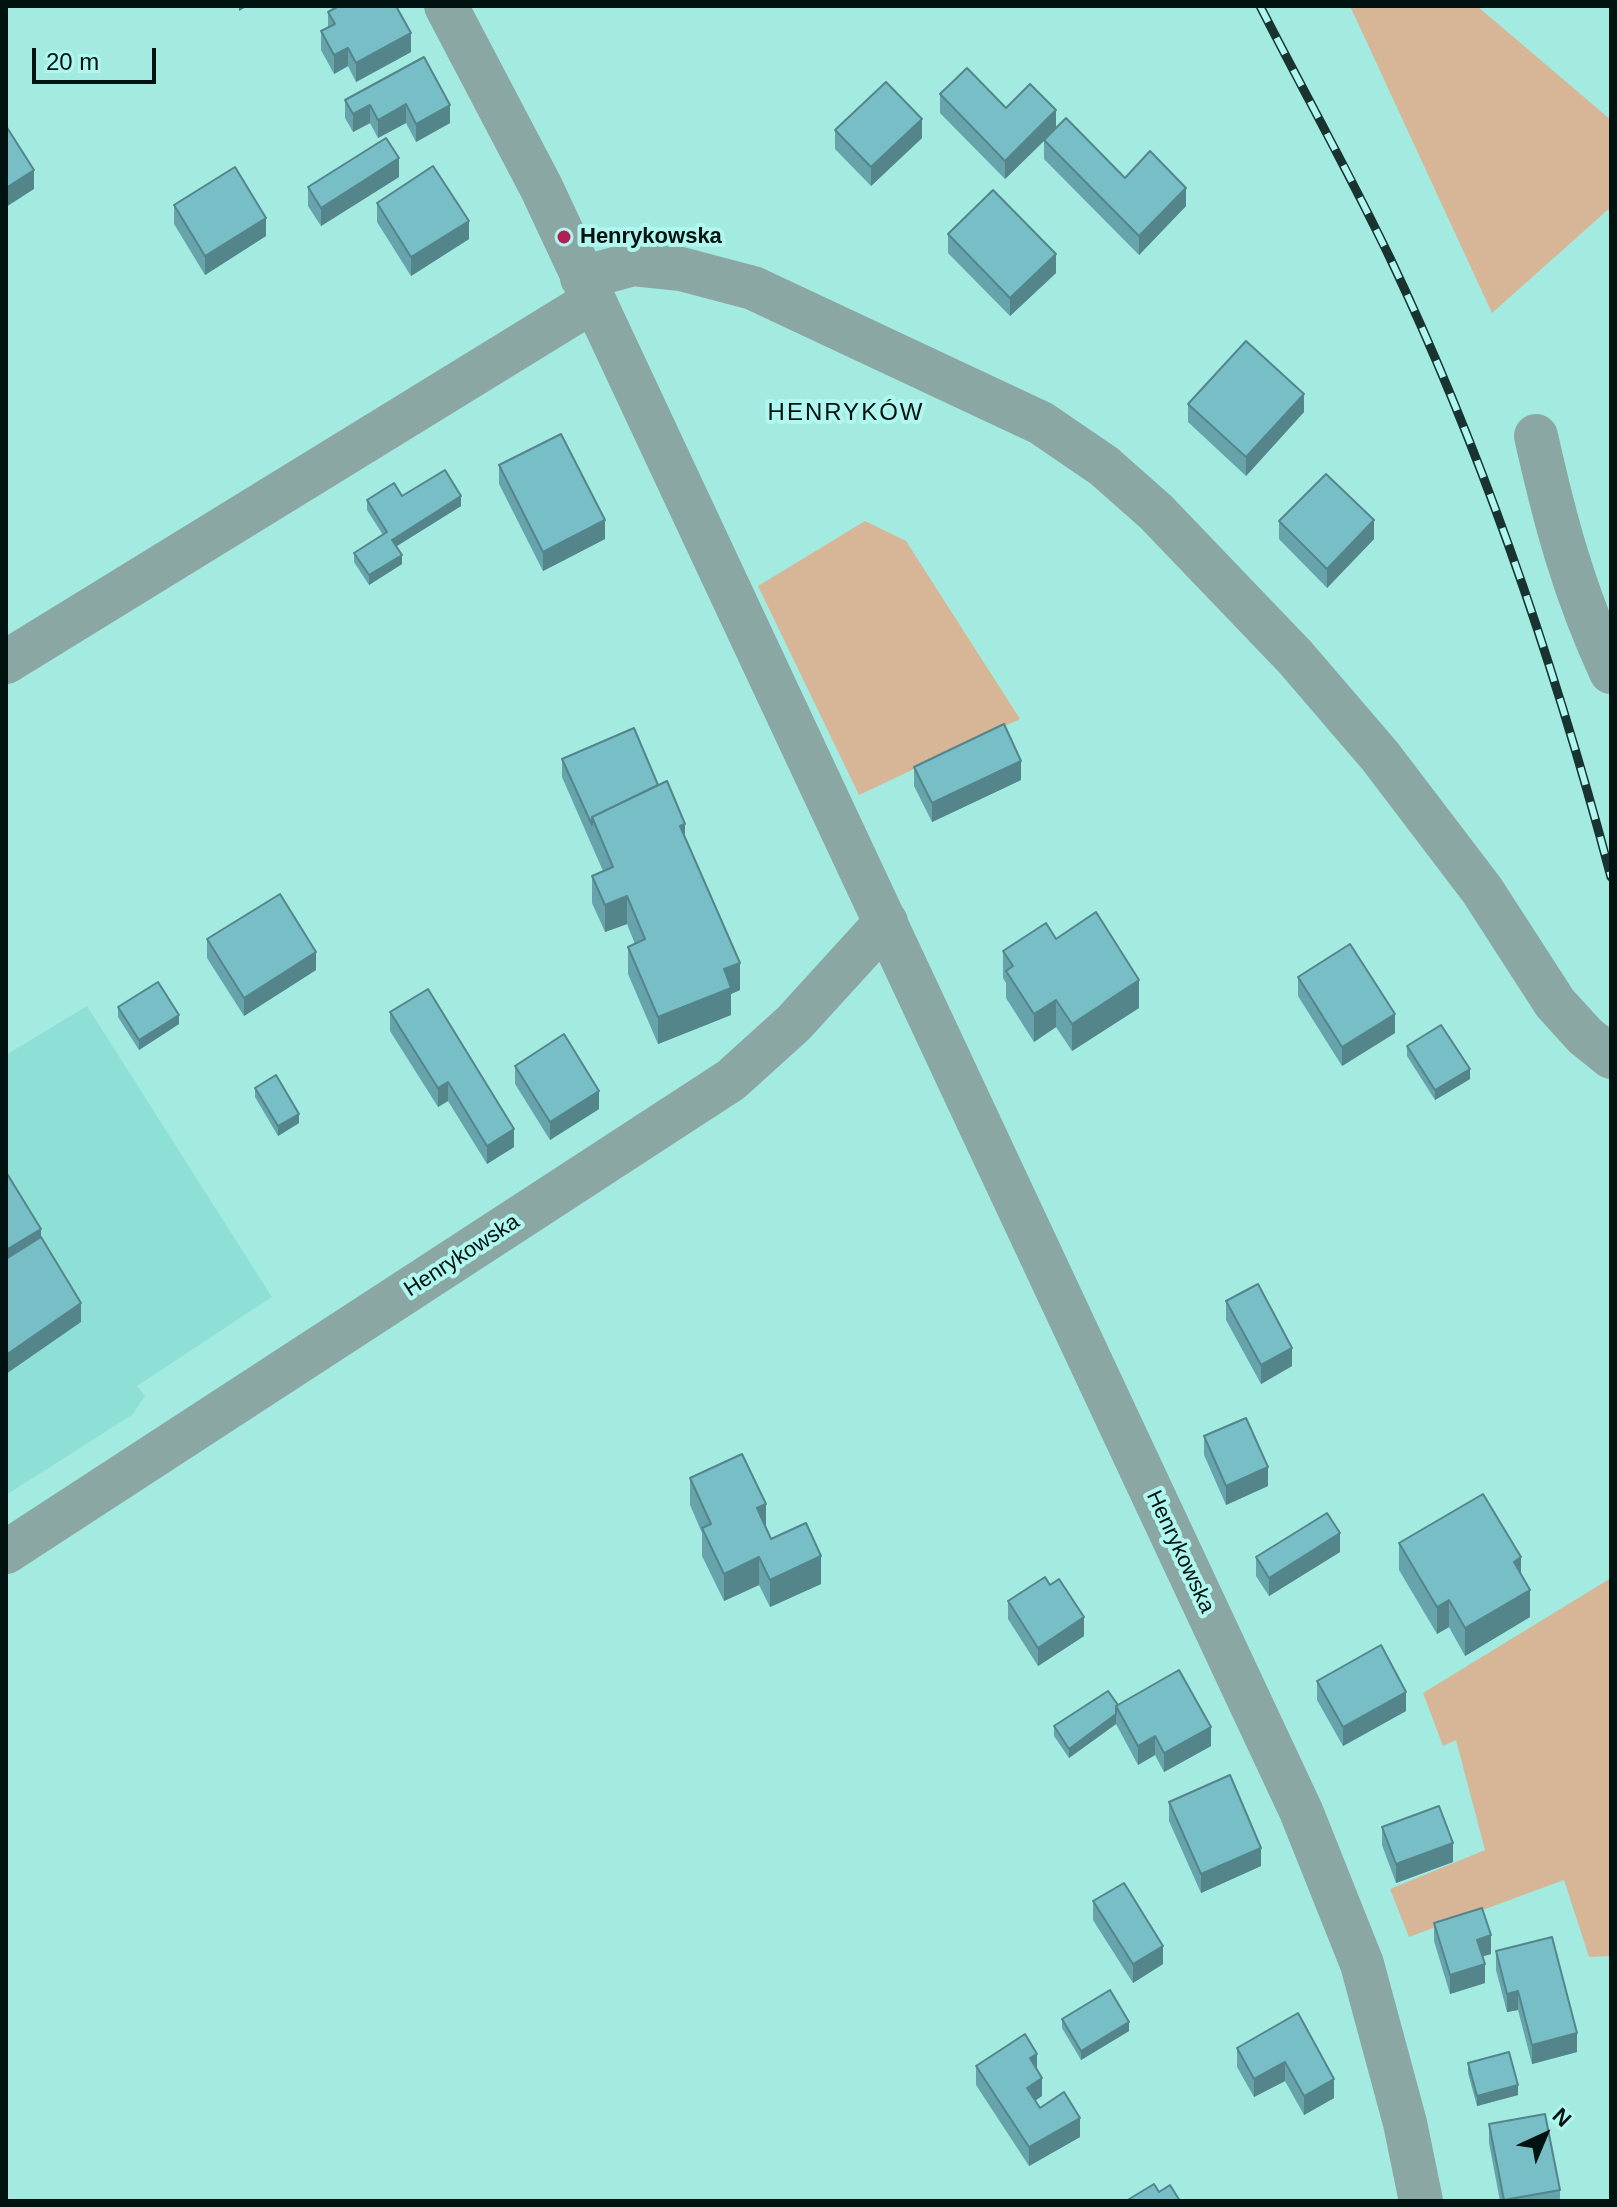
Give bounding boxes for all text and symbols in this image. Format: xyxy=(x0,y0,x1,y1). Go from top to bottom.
scale bar xyxy=(36,32,160,82)
text: 20 m xyxy=(46,48,99,75)
place label: Henrykowska xyxy=(580,224,722,250)
marker: Henrykowska xyxy=(555,228,573,246)
district label: HENRYKÓW xyxy=(768,399,924,427)
street label: Henrykowska xyxy=(399,1209,525,1303)
street label: Henrykowska xyxy=(1140,1487,1220,1617)
north arrow xyxy=(1505,2095,1585,2175)
text: N xyxy=(1548,2103,1576,2132)

